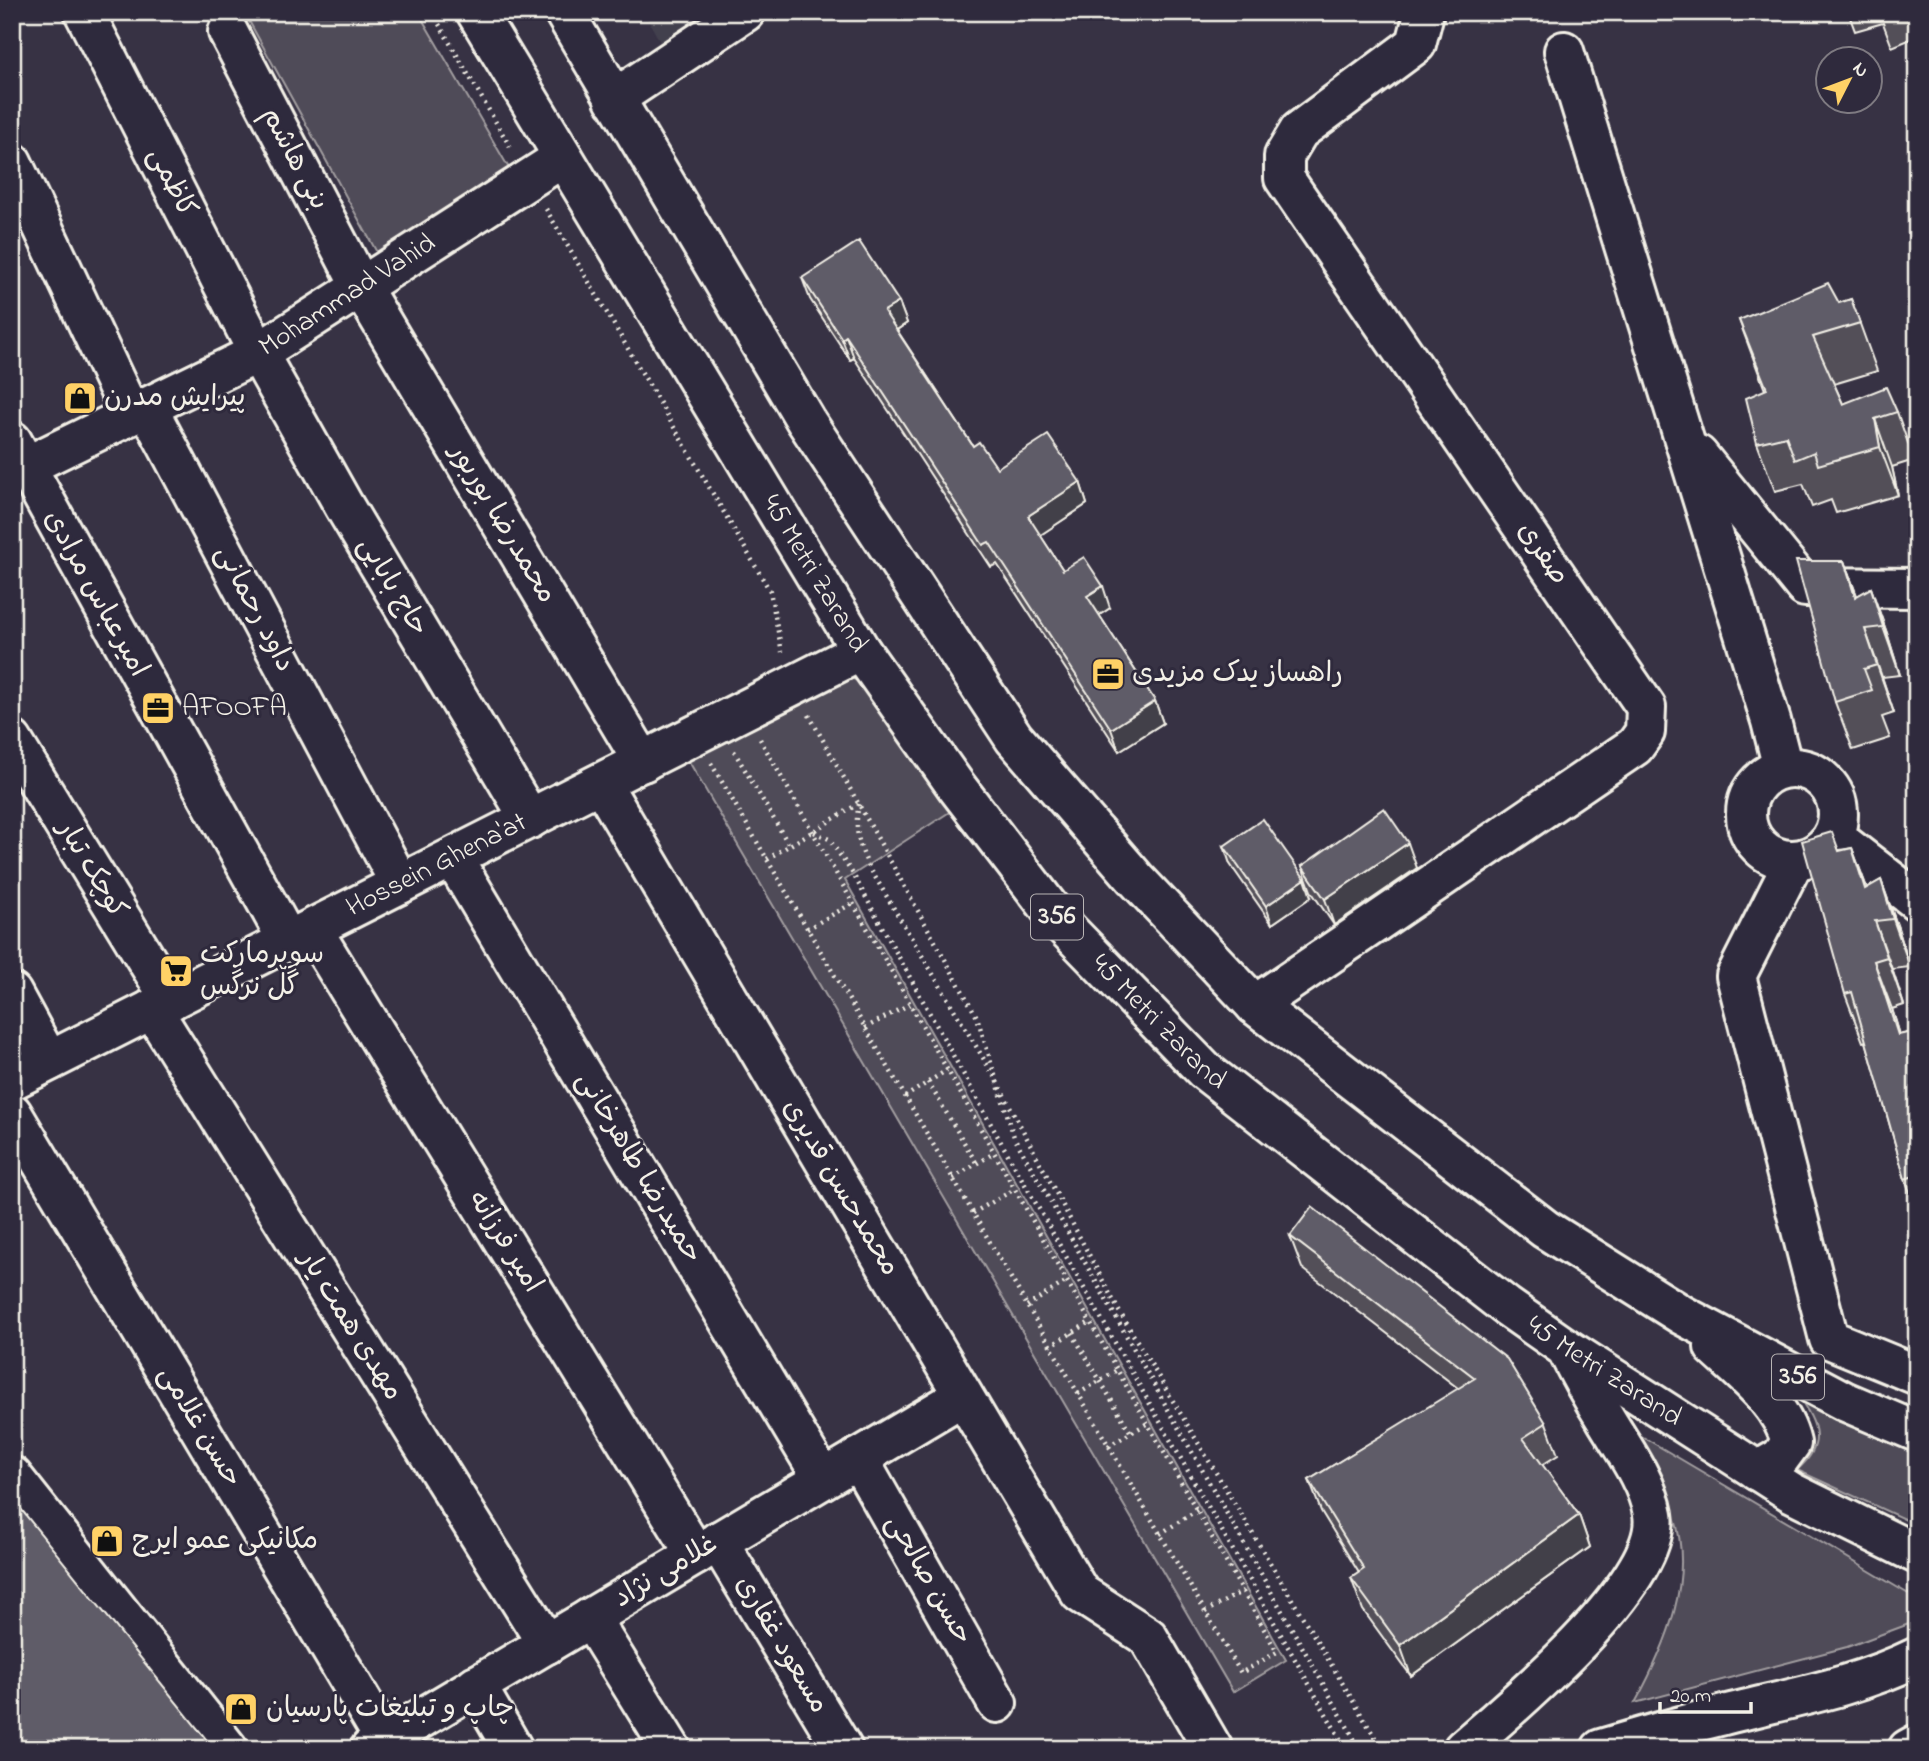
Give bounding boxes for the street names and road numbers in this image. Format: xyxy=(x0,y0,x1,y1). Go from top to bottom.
street label: بنی هاشم xyxy=(250,100,338,218)
street label: کاظمی xyxy=(136,141,206,225)
street label: Mohammad Vahid xyxy=(251,223,444,368)
street label: محمدرضا بوربور xyxy=(437,435,566,612)
street label: 45 Metri Zarand xyxy=(751,487,878,661)
street label: امیرعباس مرادی xyxy=(32,503,158,685)
street label: صفری xyxy=(1506,514,1578,594)
street label: حاج بابایی xyxy=(346,529,438,645)
street label: داود رحمانی xyxy=(203,538,305,680)
street label: Hossein Ghena'at xyxy=(339,802,534,928)
street label: کوچک تبار xyxy=(44,811,137,927)
road number: 356 xyxy=(1031,894,1083,940)
street label: 45 Metri Zarand xyxy=(1081,944,1235,1101)
street label: حمیدرضا طاهرخانی xyxy=(564,1064,712,1272)
street label: محمدحسن قدیری xyxy=(771,1092,909,1284)
street label: امیر فرزانه xyxy=(456,1182,552,1302)
street label: مهدی همت یار xyxy=(286,1241,413,1409)
street label: 45 Metri Zarand xyxy=(1518,1306,1690,1438)
road number: 356 xyxy=(1772,1354,1824,1400)
street label: حسن غلامی xyxy=(146,1358,252,1496)
street label: حسن صالحی xyxy=(874,1507,982,1653)
street label: غلامی نژاد xyxy=(606,1525,726,1619)
street label: مسعود غفاری xyxy=(724,1568,838,1722)

